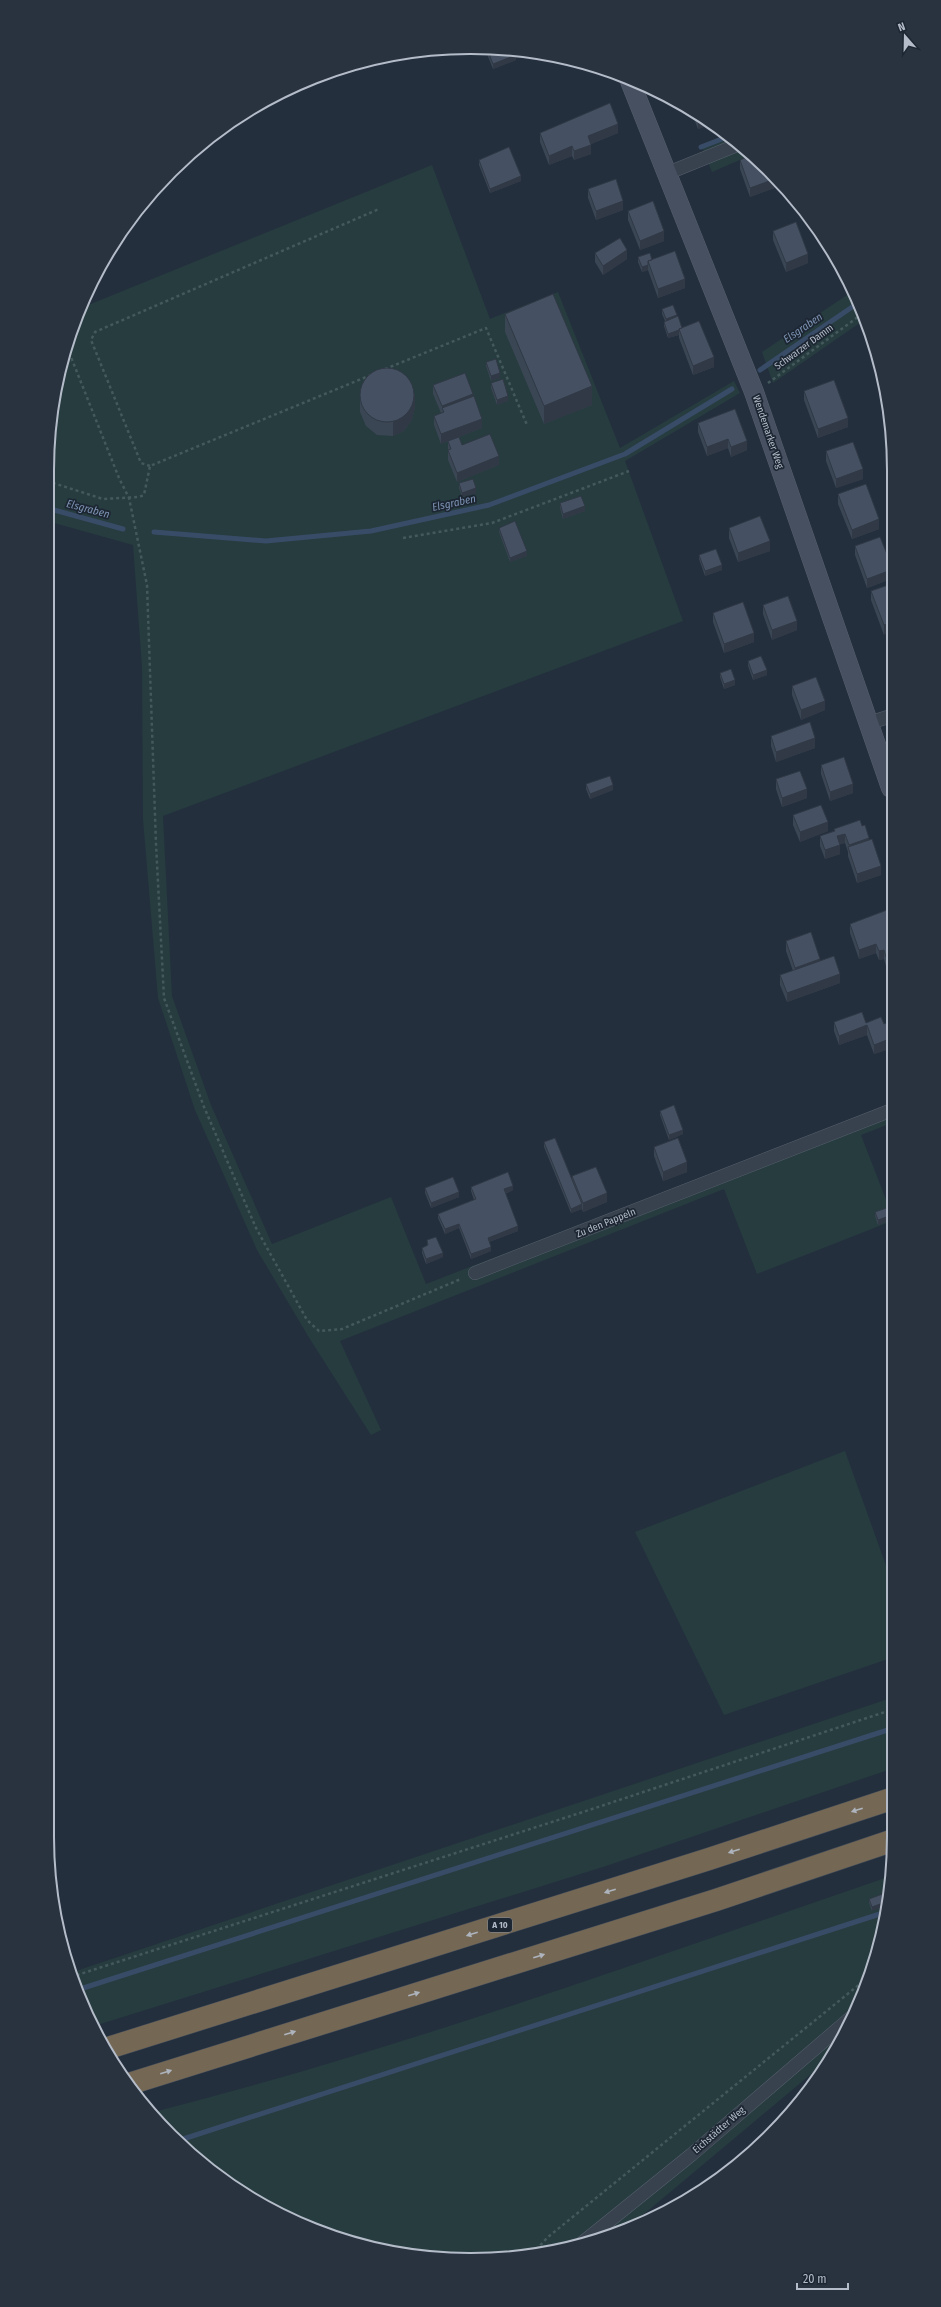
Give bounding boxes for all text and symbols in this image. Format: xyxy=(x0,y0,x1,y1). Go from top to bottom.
north arrow xyxy=(885,16,925,56)
text: N xyxy=(896,20,907,34)
water label: Elsgraben xyxy=(781,310,825,346)
street label: Schwarzer Damm xyxy=(772,322,836,372)
street label: Wendemarker Weg xyxy=(750,394,786,470)
water label: Elsgraben xyxy=(431,492,477,514)
water label: Elsgraben xyxy=(65,497,111,521)
street label: Zu den Pappeln xyxy=(574,1206,638,1240)
one-way arrow xyxy=(851,1808,863,1814)
one-way arrow xyxy=(727,1849,739,1855)
one-way arrow xyxy=(603,1888,615,1894)
road number: A 10 xyxy=(488,1918,512,1932)
one-way arrow xyxy=(466,1931,478,1937)
one-way arrow xyxy=(533,1952,545,1958)
one-way arrow xyxy=(409,1991,421,1997)
one-way arrow xyxy=(285,2030,297,2036)
one-way arrow xyxy=(161,2069,173,2075)
street label: Eichstädter Weg xyxy=(690,2104,748,2156)
scale bar xyxy=(797,2265,848,2291)
text: 20 m xyxy=(803,2272,827,2286)

